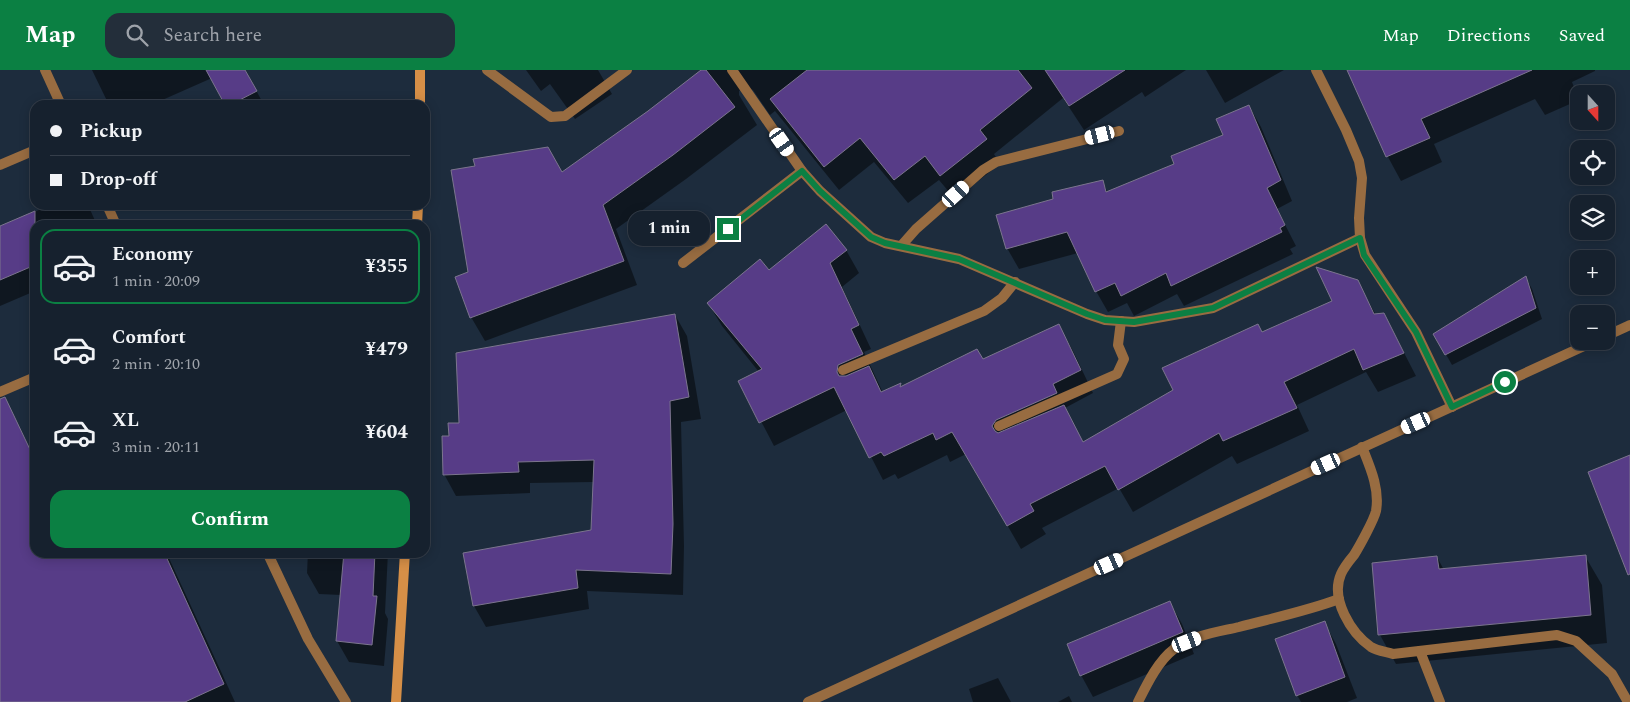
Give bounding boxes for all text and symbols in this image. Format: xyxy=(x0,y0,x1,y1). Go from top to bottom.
search box xyxy=(105,13,455,58)
text: Map xyxy=(25,17,75,53)
icon: search xyxy=(123,21,151,49)
text: Search here xyxy=(163,21,262,50)
text: Map xyxy=(1383,22,1419,49)
text: Directions xyxy=(1447,22,1531,49)
text: Saved xyxy=(1559,22,1605,49)
north arrow xyxy=(1570,85,1615,130)
map controls xyxy=(1570,85,1615,350)
text: Pickup xyxy=(80,117,142,146)
car xyxy=(1083,124,1116,146)
car xyxy=(767,125,796,159)
button: locate xyxy=(1570,140,1615,185)
text: Drop-off xyxy=(80,165,157,194)
car xyxy=(939,178,972,210)
button: layers xyxy=(1570,195,1615,240)
callout: 1 min xyxy=(628,212,710,246)
text: 1 min xyxy=(648,216,690,240)
route end xyxy=(717,218,739,240)
text: Economy xyxy=(112,240,193,269)
icon: car xyxy=(52,244,97,289)
button: + xyxy=(1570,250,1615,295)
text: ¥355 xyxy=(365,252,408,281)
text: 1 min · 20:09 xyxy=(112,269,200,293)
button: − xyxy=(1570,305,1615,350)
text: Comfort xyxy=(112,323,186,352)
icon: car xyxy=(52,327,97,372)
text: ¥479 xyxy=(365,335,408,364)
text: 2 min · 20:10 xyxy=(112,352,200,376)
route start xyxy=(1494,371,1516,393)
text: XL xyxy=(112,406,139,435)
icon: car xyxy=(52,410,97,455)
car xyxy=(1399,410,1432,436)
text: ¥604 xyxy=(365,418,408,447)
text: 3 min · 20:11 xyxy=(112,435,200,459)
car xyxy=(1309,451,1342,477)
button: Confirm xyxy=(50,490,410,548)
car xyxy=(1092,551,1125,577)
car xyxy=(1170,630,1203,654)

